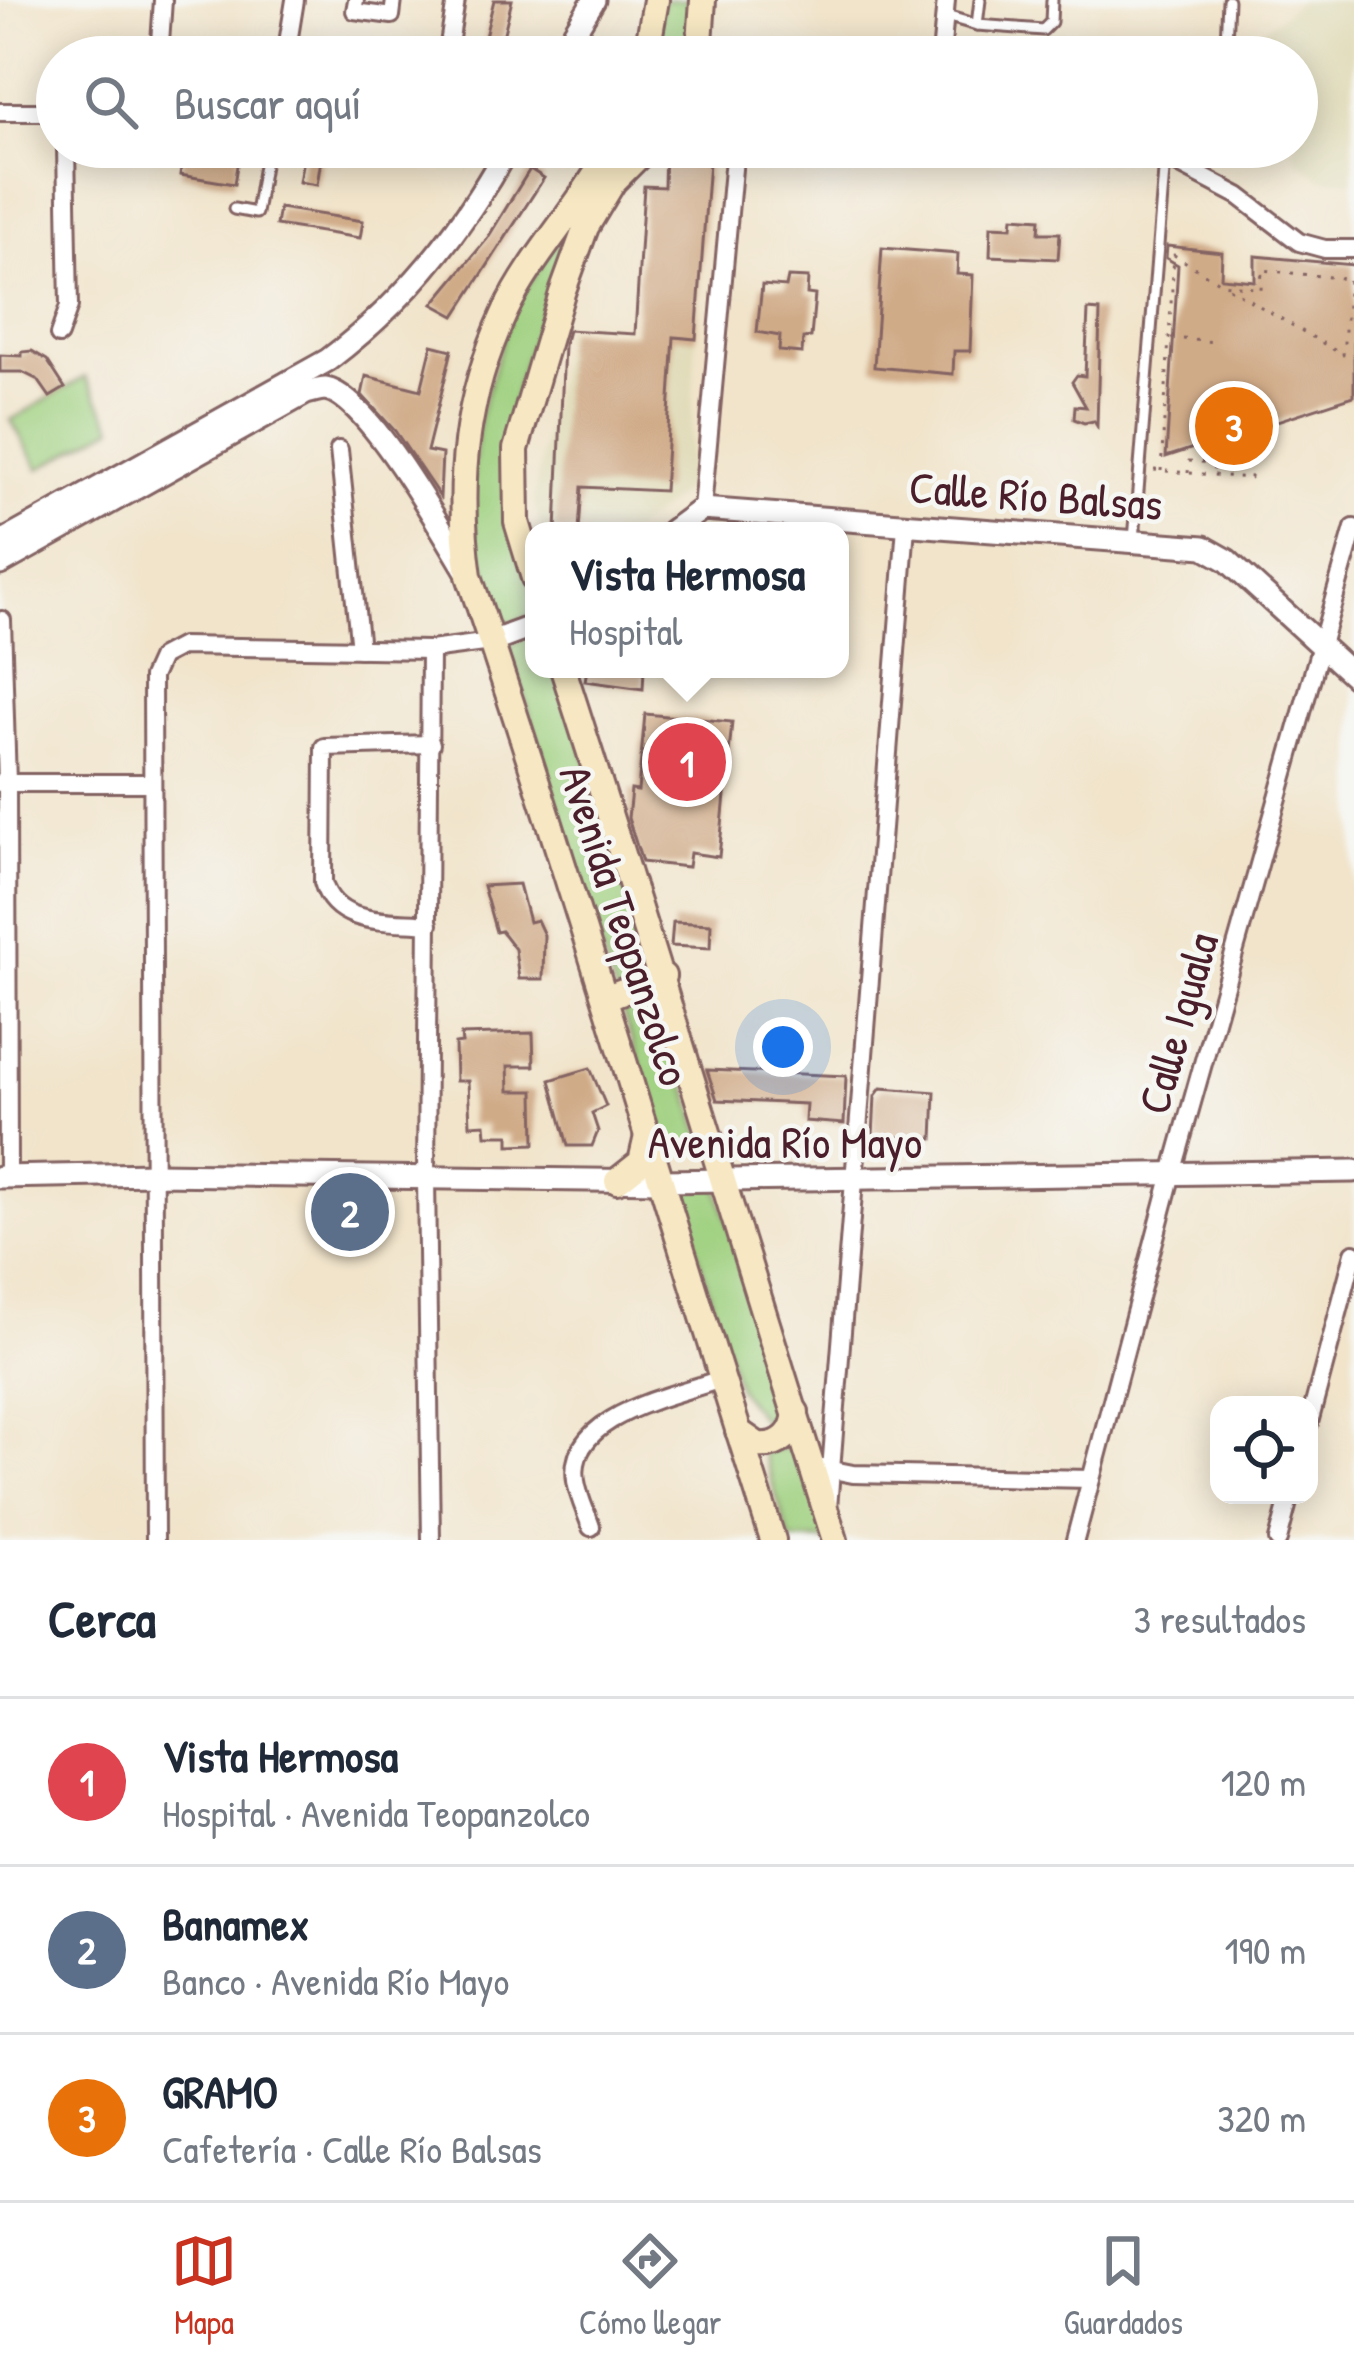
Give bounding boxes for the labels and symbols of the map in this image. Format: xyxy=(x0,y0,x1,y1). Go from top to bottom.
pin: 3 xyxy=(1195,381,1273,471)
street label: Calle Río Balsas xyxy=(907,456,1165,534)
pin: 1 xyxy=(648,717,726,807)
street label: Avenida Teopanzolco xyxy=(546,757,706,1093)
street label: Calle Iguala xyxy=(1122,925,1232,1121)
your location xyxy=(753,1017,813,1077)
street label: Avenida Río Mayo xyxy=(648,1111,922,1172)
pin: 2 xyxy=(311,1167,389,1257)

